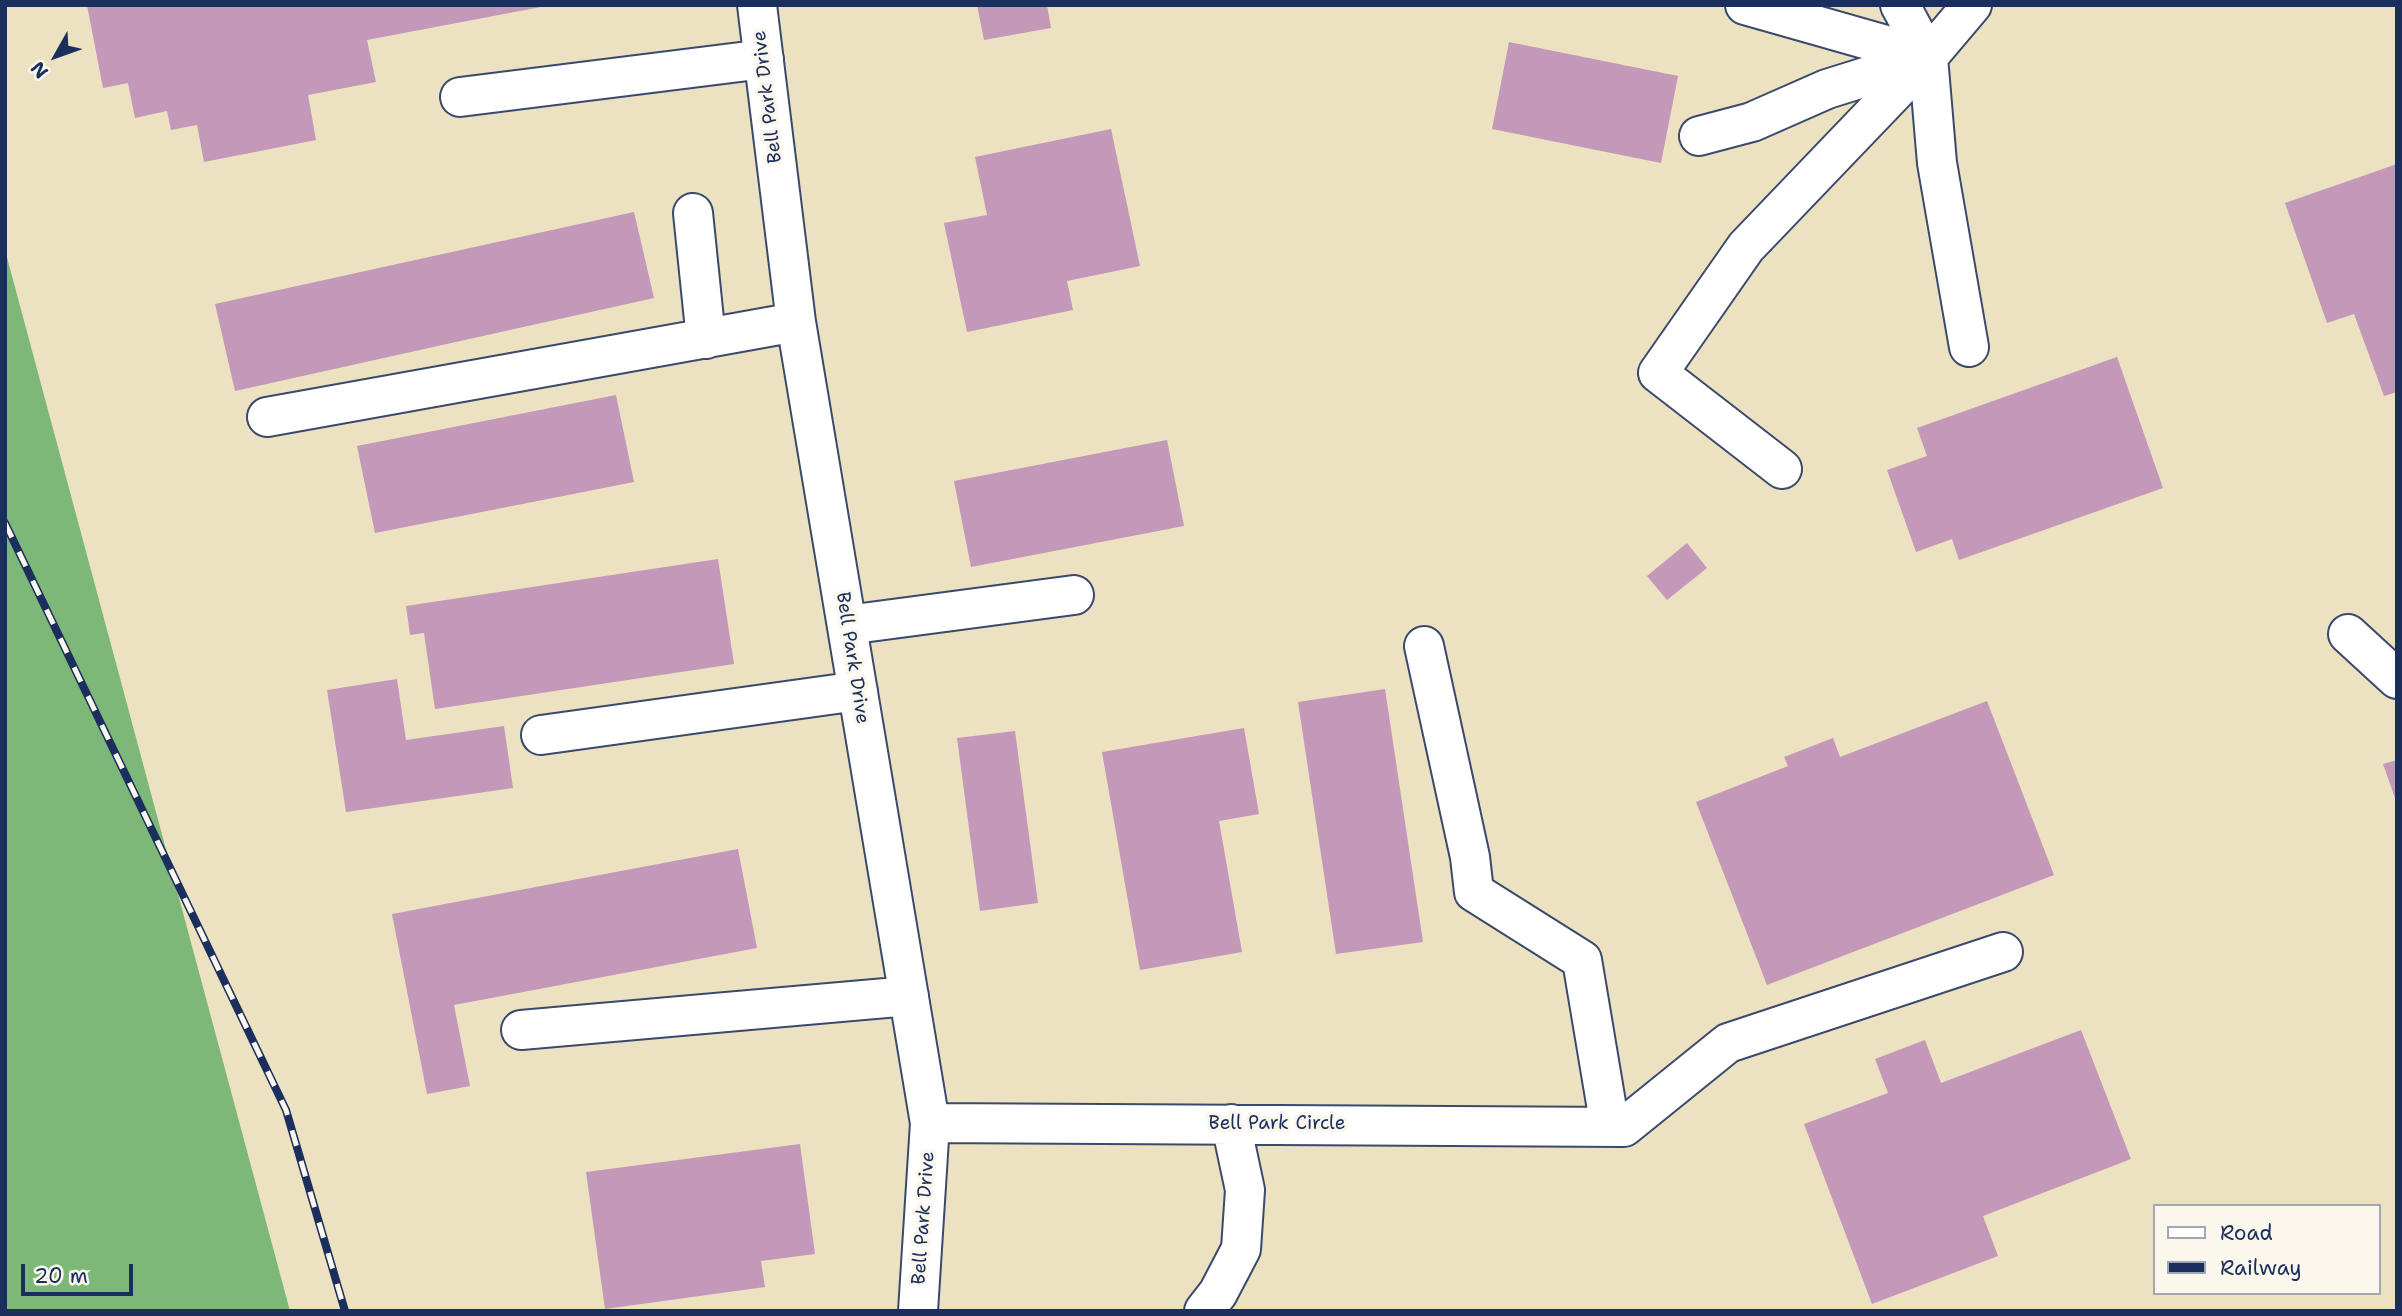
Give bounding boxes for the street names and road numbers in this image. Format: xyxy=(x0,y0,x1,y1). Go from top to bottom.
street label: Bell Park Drive xyxy=(749,29,787,165)
street label: Bell Park Drive xyxy=(830,590,874,726)
street label: Bell Park Circle xyxy=(1209,1113,1345,1135)
street label: Bell Park Drive xyxy=(908,1151,940,1285)

